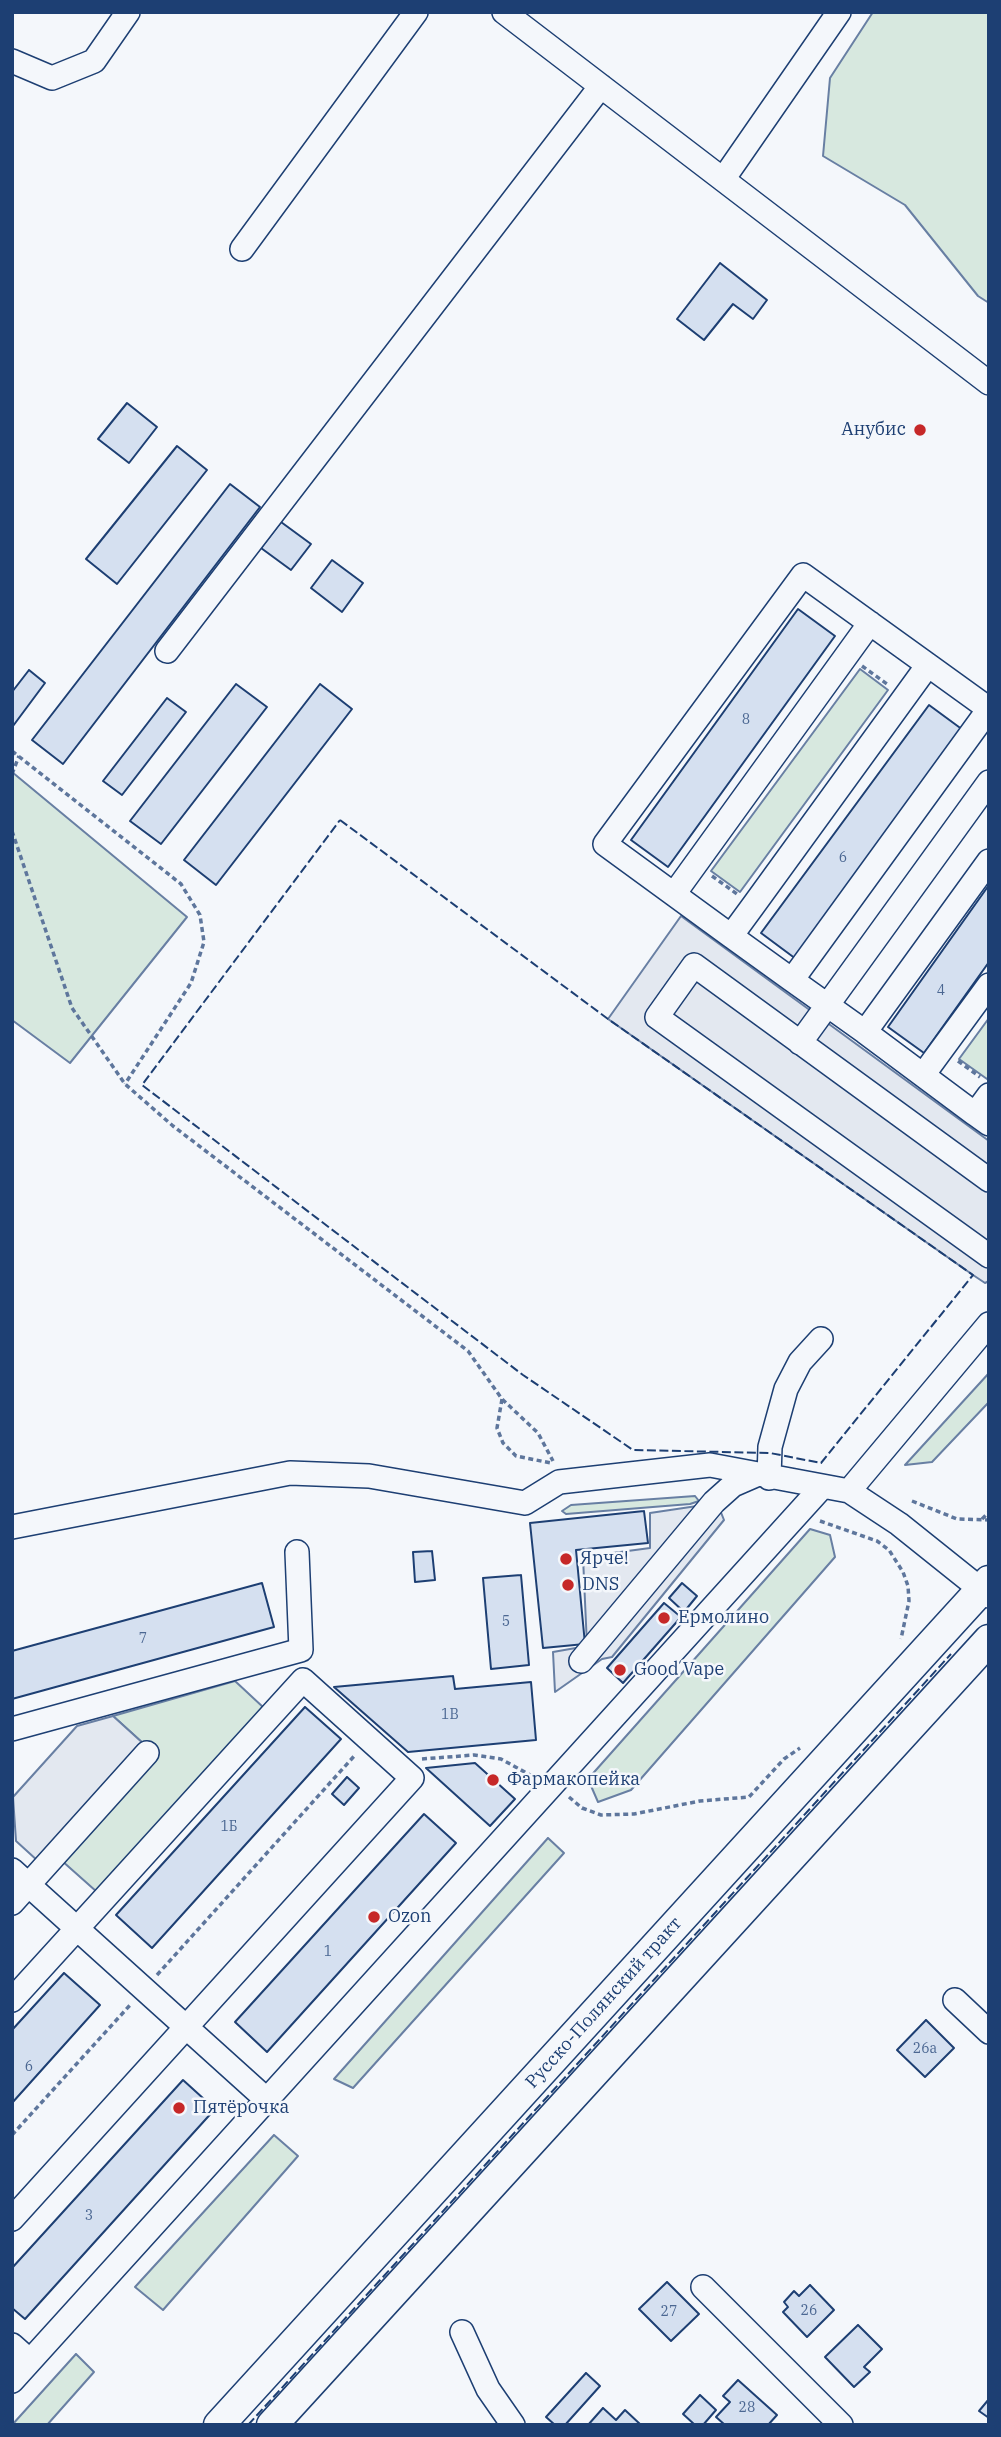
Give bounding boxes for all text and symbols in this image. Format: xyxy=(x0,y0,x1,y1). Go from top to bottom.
place label: Анубис xyxy=(841,419,906,441)
marker: Анубис xyxy=(912,422,928,438)
house number: 8 xyxy=(742,712,750,728)
house number: 6 xyxy=(839,850,847,866)
house number: 4 xyxy=(937,983,945,999)
place label: Ярче! xyxy=(580,1548,629,1570)
marker: Ярче! xyxy=(558,1551,574,1567)
place label: DNS xyxy=(582,1574,619,1596)
marker: DNS xyxy=(560,1577,576,1593)
place label: Ермолино xyxy=(678,1607,769,1629)
marker: Ермолино xyxy=(656,1610,672,1626)
house number: 5 xyxy=(502,1614,510,1630)
house number: 7 xyxy=(139,1631,147,1647)
place label: Good Vape xyxy=(634,1659,724,1681)
marker: Good Vape xyxy=(612,1662,628,1678)
house number: 1В xyxy=(441,1707,459,1723)
place label: Фармакопейка xyxy=(507,1769,640,1791)
marker: Фармакопейка xyxy=(485,1772,501,1788)
house number: 1Б xyxy=(220,1819,238,1835)
place label: Ozon xyxy=(388,1906,432,1928)
marker: Ozon xyxy=(366,1909,382,1925)
street label: Русско-Полянский тракт xyxy=(521,1913,687,2093)
house number: 1 xyxy=(324,1944,332,1960)
house number: 26а xyxy=(913,2041,937,2057)
house number: 6 xyxy=(25,2059,33,2075)
place label: Пятёрочка xyxy=(193,2097,289,2119)
marker: Пятёрочка xyxy=(171,2100,187,2116)
house number: 3 xyxy=(85,2208,93,2224)
house number: 26 xyxy=(801,2303,817,2319)
house number: 27 xyxy=(661,2304,677,2320)
house number: 28 xyxy=(739,2400,755,2416)

